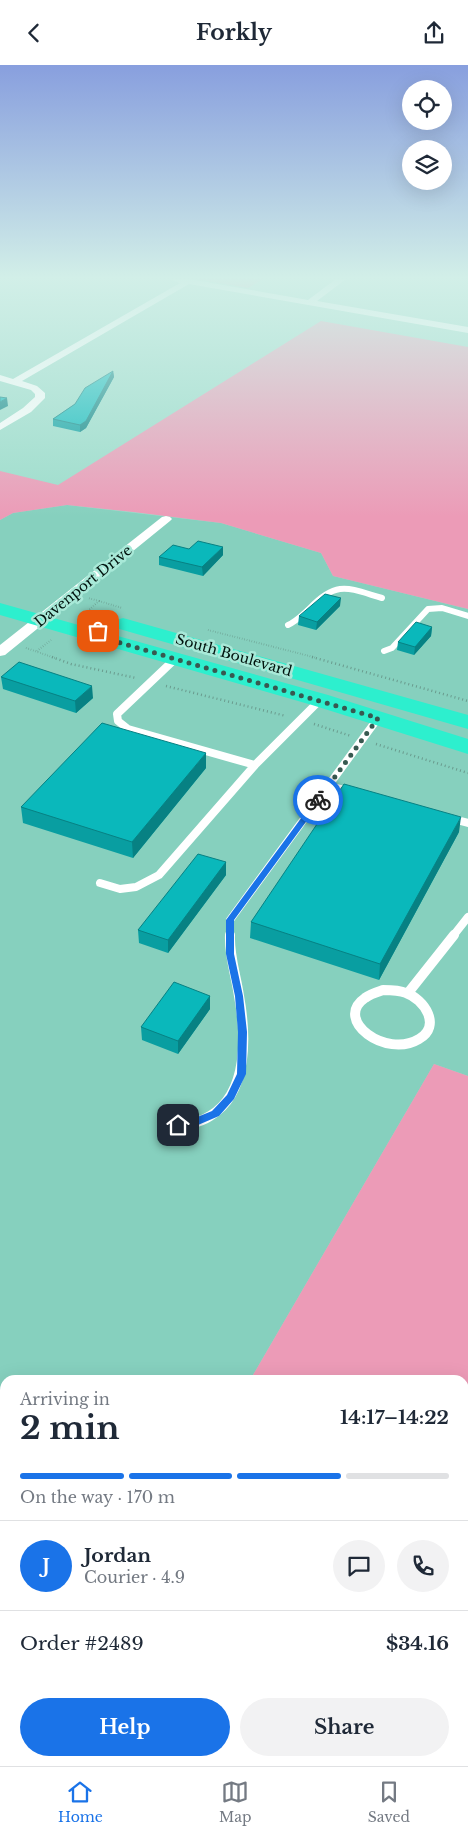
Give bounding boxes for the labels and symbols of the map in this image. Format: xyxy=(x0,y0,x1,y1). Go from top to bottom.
street label: Davenport Drive xyxy=(31,541,135,631)
pin xyxy=(77,610,119,652)
street label: South Boulevard xyxy=(174,630,295,680)
courier xyxy=(293,775,343,825)
pin xyxy=(157,1104,199,1146)

